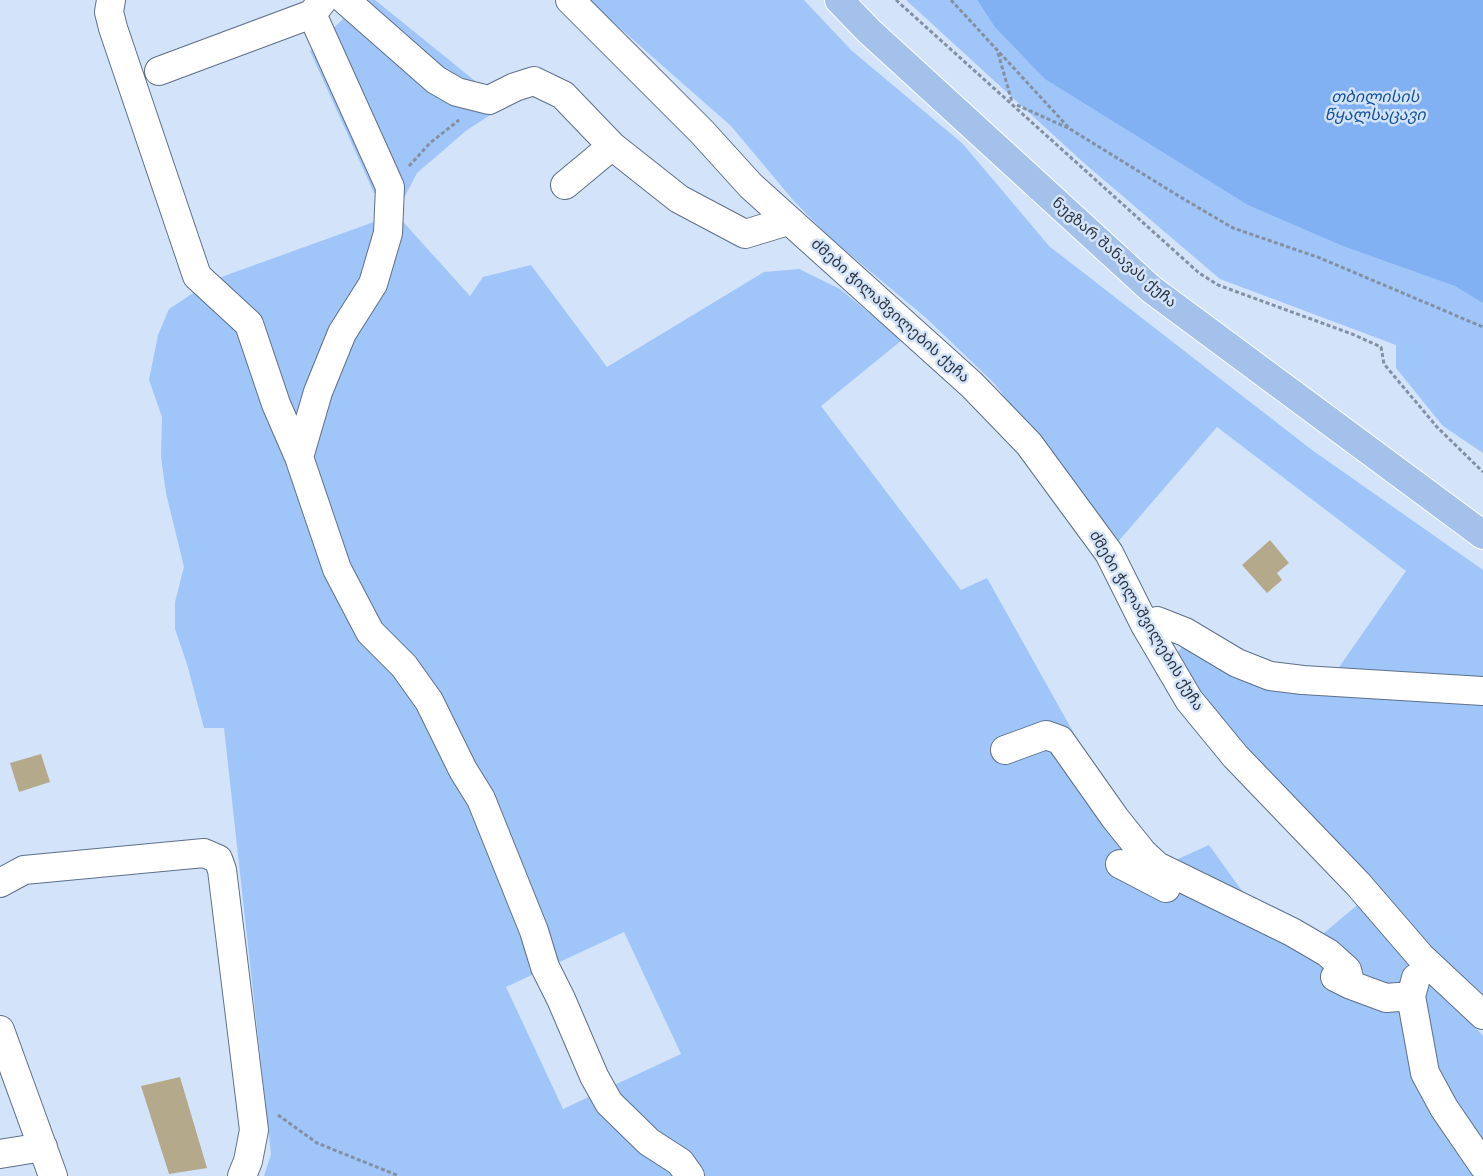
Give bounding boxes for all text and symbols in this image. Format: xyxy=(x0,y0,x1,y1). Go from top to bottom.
water label: თბილისის წყალსაცავი xyxy=(1325,88,1425,126)
street label: ნუგზარ შანავას ქუჩა xyxy=(1048,194,1180,312)
street label: ძმები ჭილაშვილების ქუჩა xyxy=(807,235,973,387)
street label: ძმები ჭილაშვილების ქუჩა xyxy=(1085,528,1207,714)

